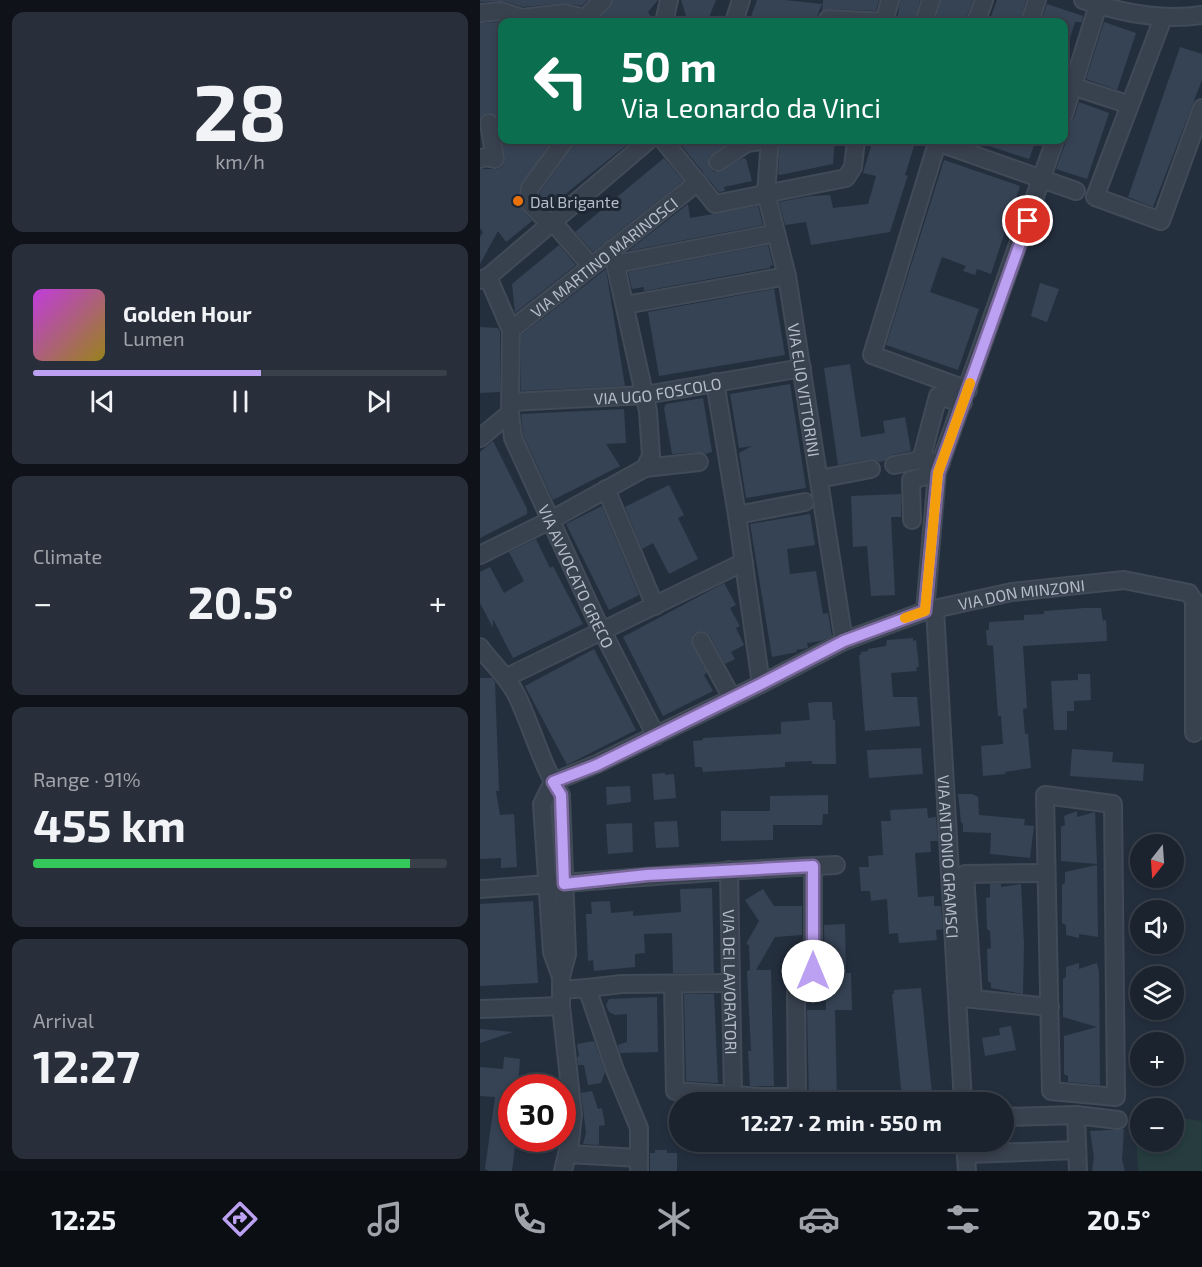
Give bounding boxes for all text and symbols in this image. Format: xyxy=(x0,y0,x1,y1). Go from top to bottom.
text: 50 m xyxy=(621,40,717,90)
icon: left xyxy=(522,42,600,120)
text: 28 xyxy=(193,63,287,157)
text: Via Leonardo da Vinci xyxy=(621,91,881,123)
text: km/h xyxy=(215,149,265,173)
place label: Dal Brigante xyxy=(530,192,619,211)
street label: VIA MARTINO MARINOSCI xyxy=(526,193,681,321)
marker: Dal Brigante xyxy=(511,194,525,208)
pin xyxy=(1002,195,1053,246)
icon: arrive xyxy=(1011,204,1044,237)
text: Golden Hour xyxy=(123,300,252,326)
street label: VIA ELIO VITTORINI xyxy=(785,322,825,458)
text: Lumen xyxy=(123,326,185,350)
street label: VIA UGO FOSCOLO xyxy=(593,373,723,407)
icon: previous xyxy=(86,385,119,418)
icon: pause xyxy=(224,385,257,418)
icon: next xyxy=(362,385,395,418)
street label: VIA AVVOCATO GRECO xyxy=(535,501,619,651)
text: Climate xyxy=(33,544,102,568)
text: 20.5° xyxy=(188,574,293,628)
street label: VIA DON MINZONI xyxy=(956,575,1086,613)
text: − xyxy=(33,582,52,622)
text: + xyxy=(429,582,447,622)
text: Range · 91% xyxy=(33,767,141,791)
street label: VIA ANTONIO GRAMSCI xyxy=(935,774,963,939)
text: 455 km xyxy=(33,797,186,851)
north arrow xyxy=(1130,834,1184,888)
map controls xyxy=(1130,834,1184,1152)
button: sound xyxy=(1130,900,1184,954)
street label: VIA DEI LAVORATORI xyxy=(720,909,742,1055)
position arrow xyxy=(781,939,845,1003)
button: layers xyxy=(1130,966,1184,1020)
text: Arrival xyxy=(33,1008,94,1032)
button: + xyxy=(1130,1032,1184,1086)
text: 12:27 xyxy=(33,1038,140,1092)
speed limit sign: 30 xyxy=(498,1074,576,1152)
button: − xyxy=(1130,1098,1184,1152)
text: 12:27 · 2 min · 550 m xyxy=(741,1109,942,1135)
icon: directions xyxy=(219,1198,261,1240)
icon: music xyxy=(364,1198,406,1240)
icon: phone xyxy=(508,1198,550,1240)
icon: climate xyxy=(653,1198,695,1240)
icon: car xyxy=(798,1198,840,1240)
icon: filters xyxy=(942,1198,984,1240)
text: 12:25 xyxy=(51,1203,116,1235)
text: 20.5° xyxy=(1087,1203,1151,1235)

